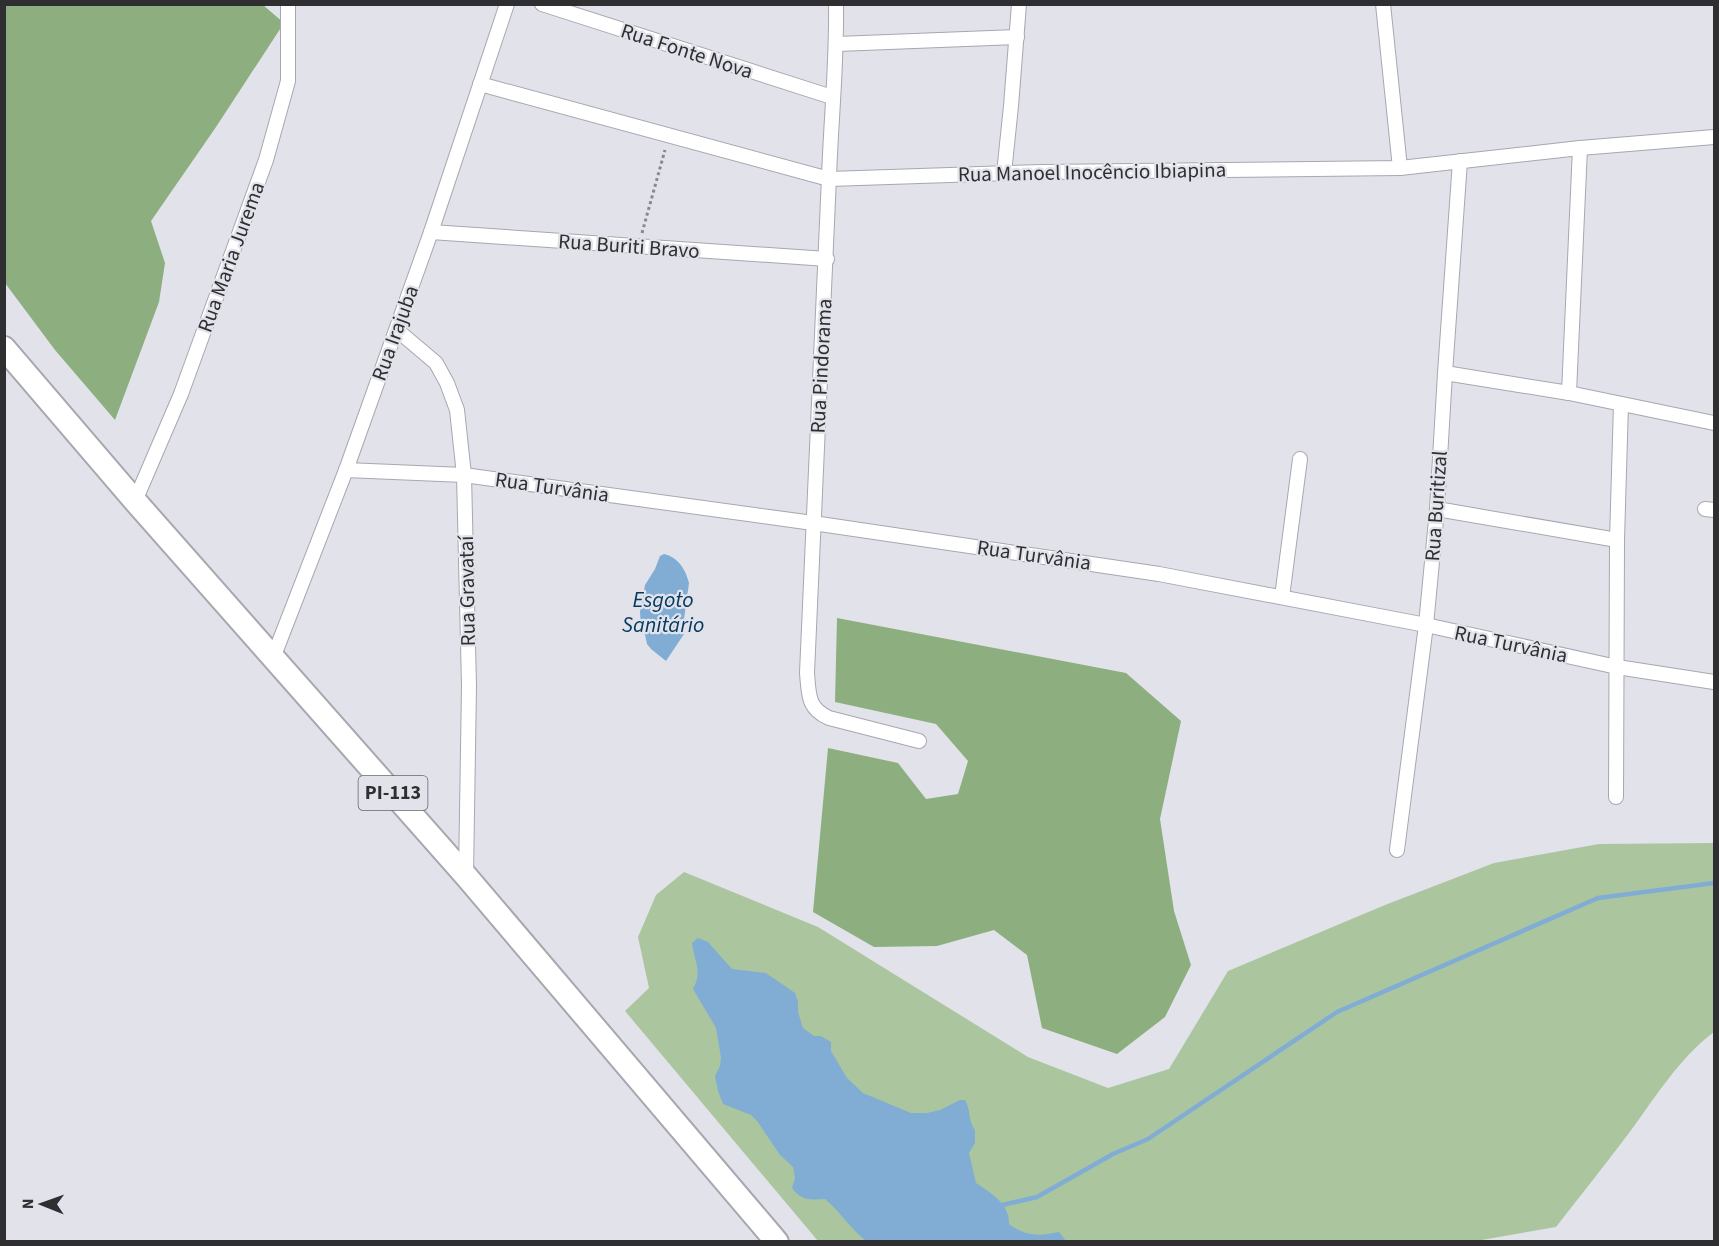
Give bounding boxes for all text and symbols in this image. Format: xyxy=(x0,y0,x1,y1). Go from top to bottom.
street label: Rua Fonte Nova xyxy=(617,16,757,86)
street label: Rua Manoel Inocêncio Ibiapina xyxy=(958,155,1226,189)
street label: Rua Maria Jurema xyxy=(190,178,272,336)
street label: Rua Buriti Bravo xyxy=(557,226,701,266)
street label: Rua Irajuba xyxy=(364,281,426,385)
street label: Rua Pindorama xyxy=(802,298,840,434)
street label: Rua Buritizal xyxy=(1417,450,1455,562)
street label: Rua Turvânia xyxy=(493,464,611,510)
street label: Rua Turvânia xyxy=(975,532,1093,578)
street label: Rua Gravataí xyxy=(451,535,483,647)
water label: Esgoto Sanitário xyxy=(622,584,704,641)
street label: Rua Turvânia xyxy=(1452,617,1570,671)
road number: PI-113 xyxy=(358,776,428,810)
north arrow xyxy=(12,1174,72,1234)
text: N xyxy=(17,1198,39,1209)

